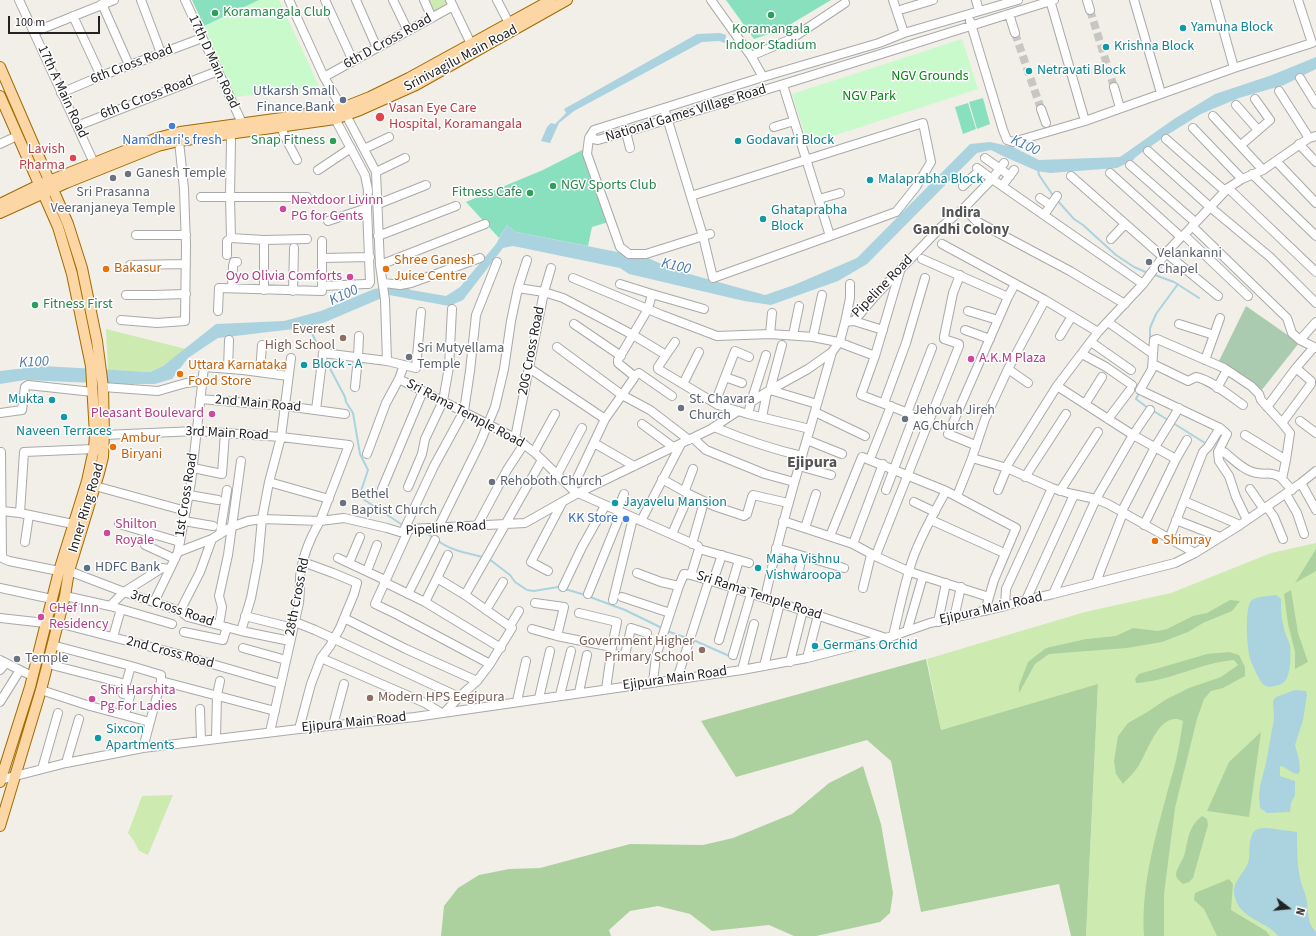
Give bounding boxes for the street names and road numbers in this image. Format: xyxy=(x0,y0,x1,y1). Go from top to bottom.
street label: 6th D Cross Road xyxy=(341,11,435,73)
street label: 17th D Main Road xyxy=(184,12,242,112)
street label: Srinivagilu Main Road xyxy=(401,22,521,96)
street label: 6th Cross Road xyxy=(88,42,176,88)
street label: 17th A Main Road xyxy=(33,43,91,141)
street label: 6th G Cross Road xyxy=(98,73,196,123)
street label: National Games Village Road xyxy=(604,82,768,146)
street label: Pipeline Road xyxy=(849,252,917,322)
street label: 20G Cross Road xyxy=(515,305,549,397)
street label: Sri Rama Temple Road xyxy=(403,376,527,452)
street label: 2nd Main Road xyxy=(214,392,302,416)
street label: 3rd Main Road xyxy=(185,423,269,445)
street label: 1st Cross Road xyxy=(172,452,202,538)
street label: Inner Ring Road xyxy=(65,461,109,555)
street label: Pipeline Road xyxy=(405,518,487,540)
street label: 28th Cross Rd xyxy=(282,556,314,638)
street label: Sri Rama Temple Road xyxy=(694,568,824,624)
street label: 3rd Cross Road xyxy=(128,587,216,631)
street label: Ejipura Main Road xyxy=(938,589,1044,629)
street label: 2nd Cross Road xyxy=(124,633,216,673)
street label: Ejipura Main Road xyxy=(622,663,728,695)
street label: Ejipura Main Road xyxy=(301,709,407,737)

